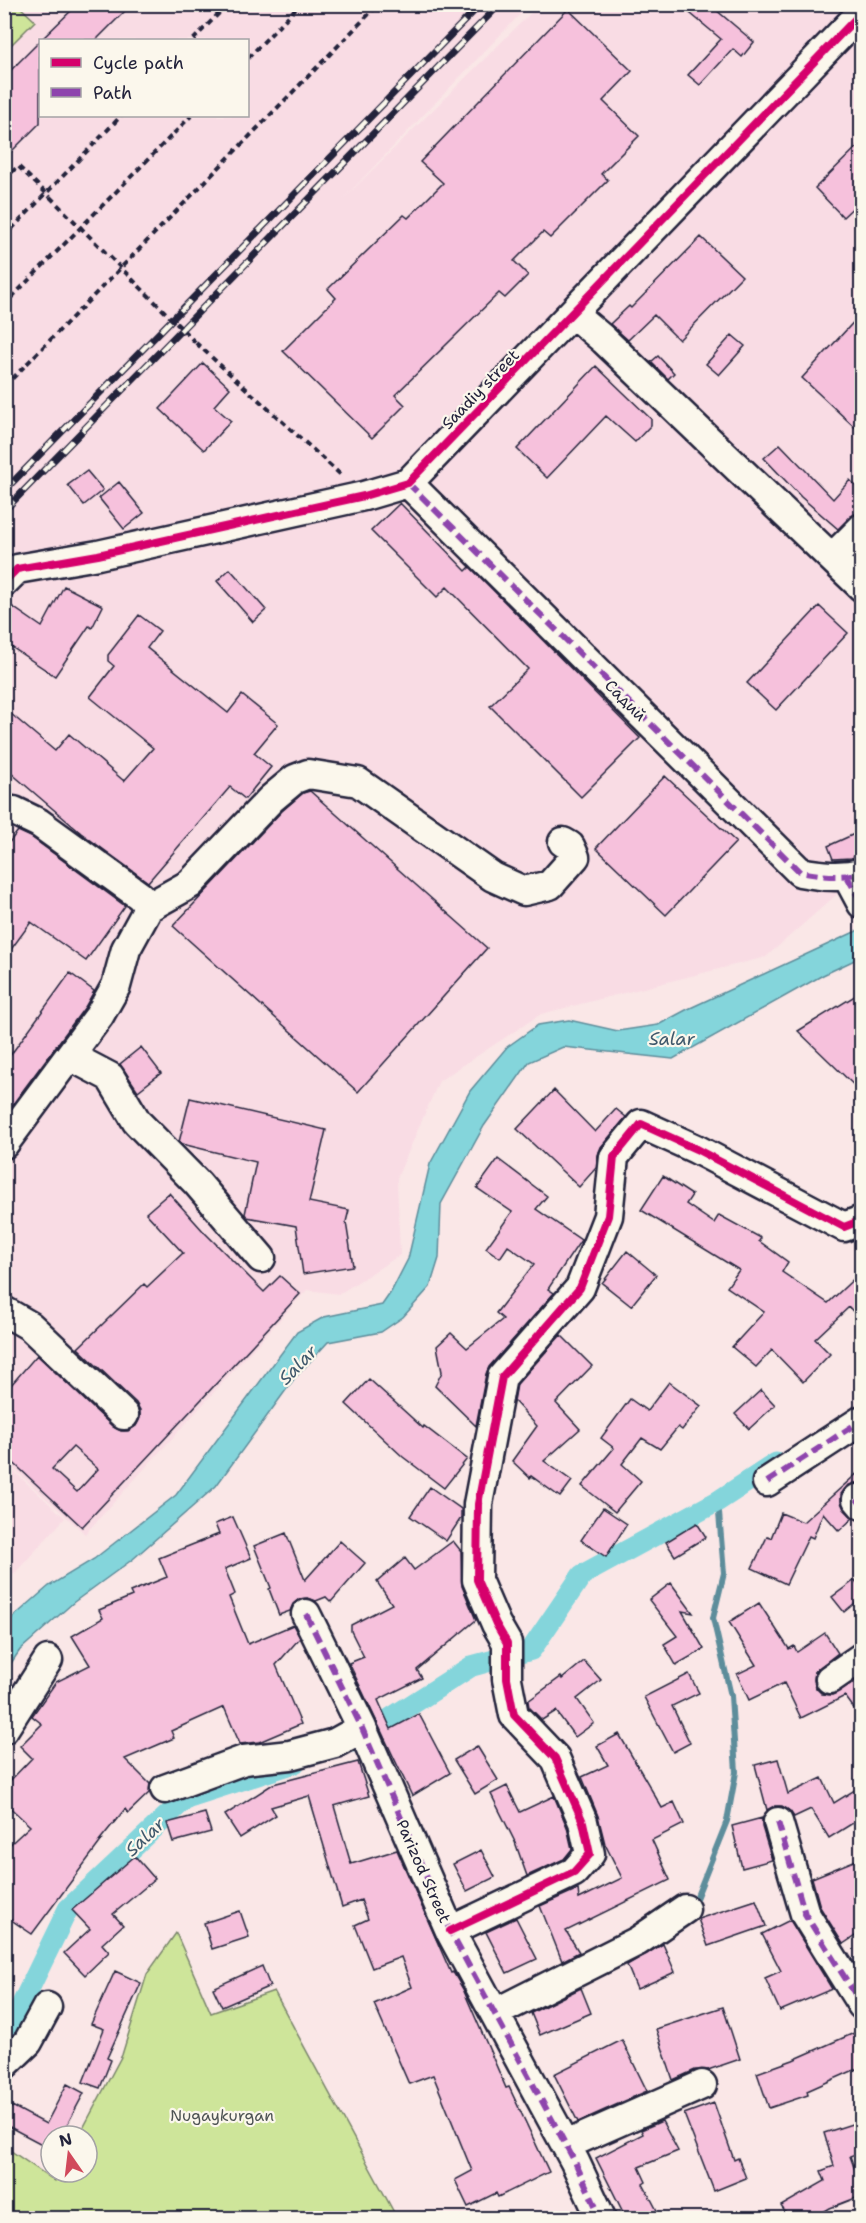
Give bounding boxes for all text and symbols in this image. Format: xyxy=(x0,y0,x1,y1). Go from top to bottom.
legend xyxy=(39,39,249,117)
text: Cycle path xyxy=(93,51,184,75)
text: Path xyxy=(93,81,132,105)
street label: Saadiy street xyxy=(437,345,524,434)
street label: Садий xyxy=(600,675,651,726)
water label: Salar xyxy=(649,1027,696,1051)
water label: Salar xyxy=(273,1340,323,1390)
water label: Salar xyxy=(120,1812,170,1862)
street label: Parizod Street xyxy=(391,1816,456,1926)
park label: Nugaykurgan xyxy=(170,2105,274,2126)
north arrow xyxy=(39,2124,99,2184)
text: N xyxy=(57,2128,74,2152)

